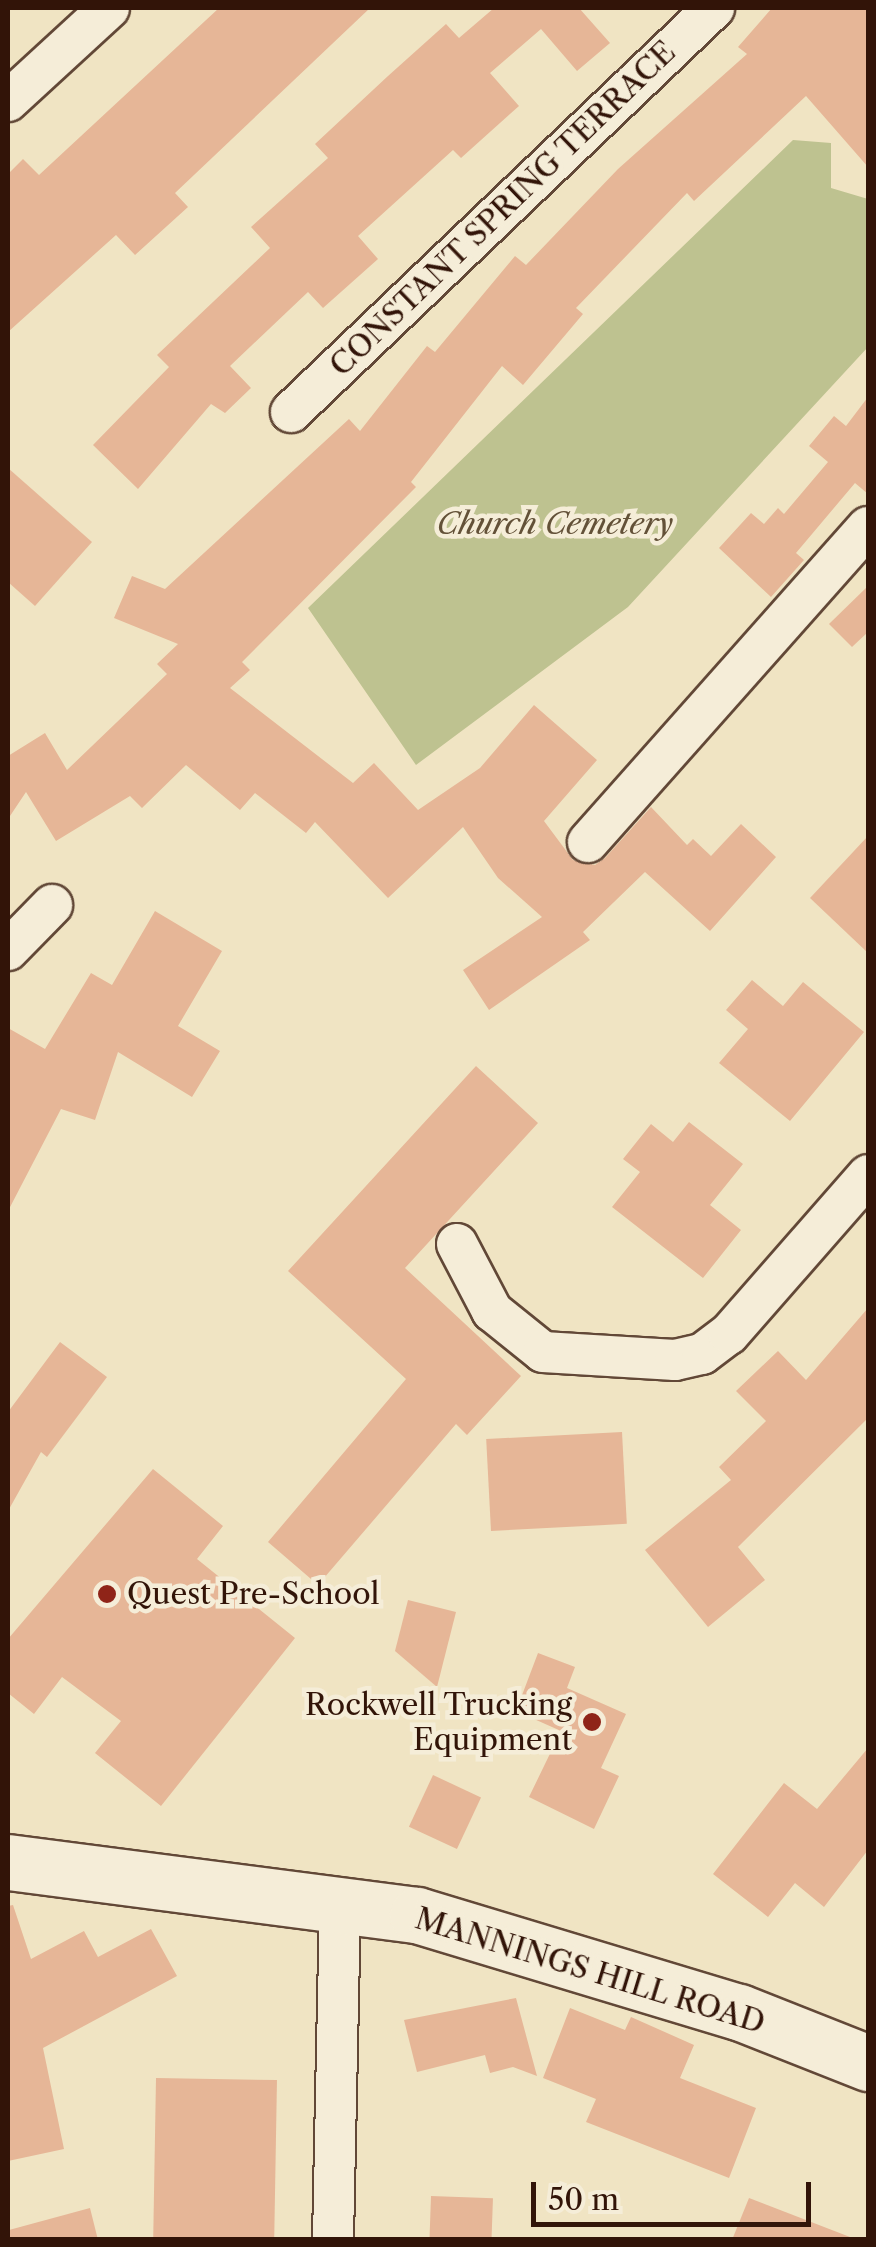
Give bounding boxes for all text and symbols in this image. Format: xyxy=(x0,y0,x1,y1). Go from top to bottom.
street label: CONSTANT SPRING TERRACE xyxy=(322,34,684,384)
park label: Church Cemetery xyxy=(437,506,673,542)
place label: Quest Pre-School xyxy=(127,1576,379,1612)
marker: Quest Pre-School xyxy=(96,1583,118,1605)
place label: Rockwell Trucking Equipment xyxy=(304,1687,572,1758)
marker: Rockwell Trucking Equipment xyxy=(581,1711,603,1733)
street label: MANNINGS HILL ROAD xyxy=(410,1901,770,2041)
scale bar xyxy=(536,2162,816,2224)
text: 50 m xyxy=(548,2181,619,2218)

